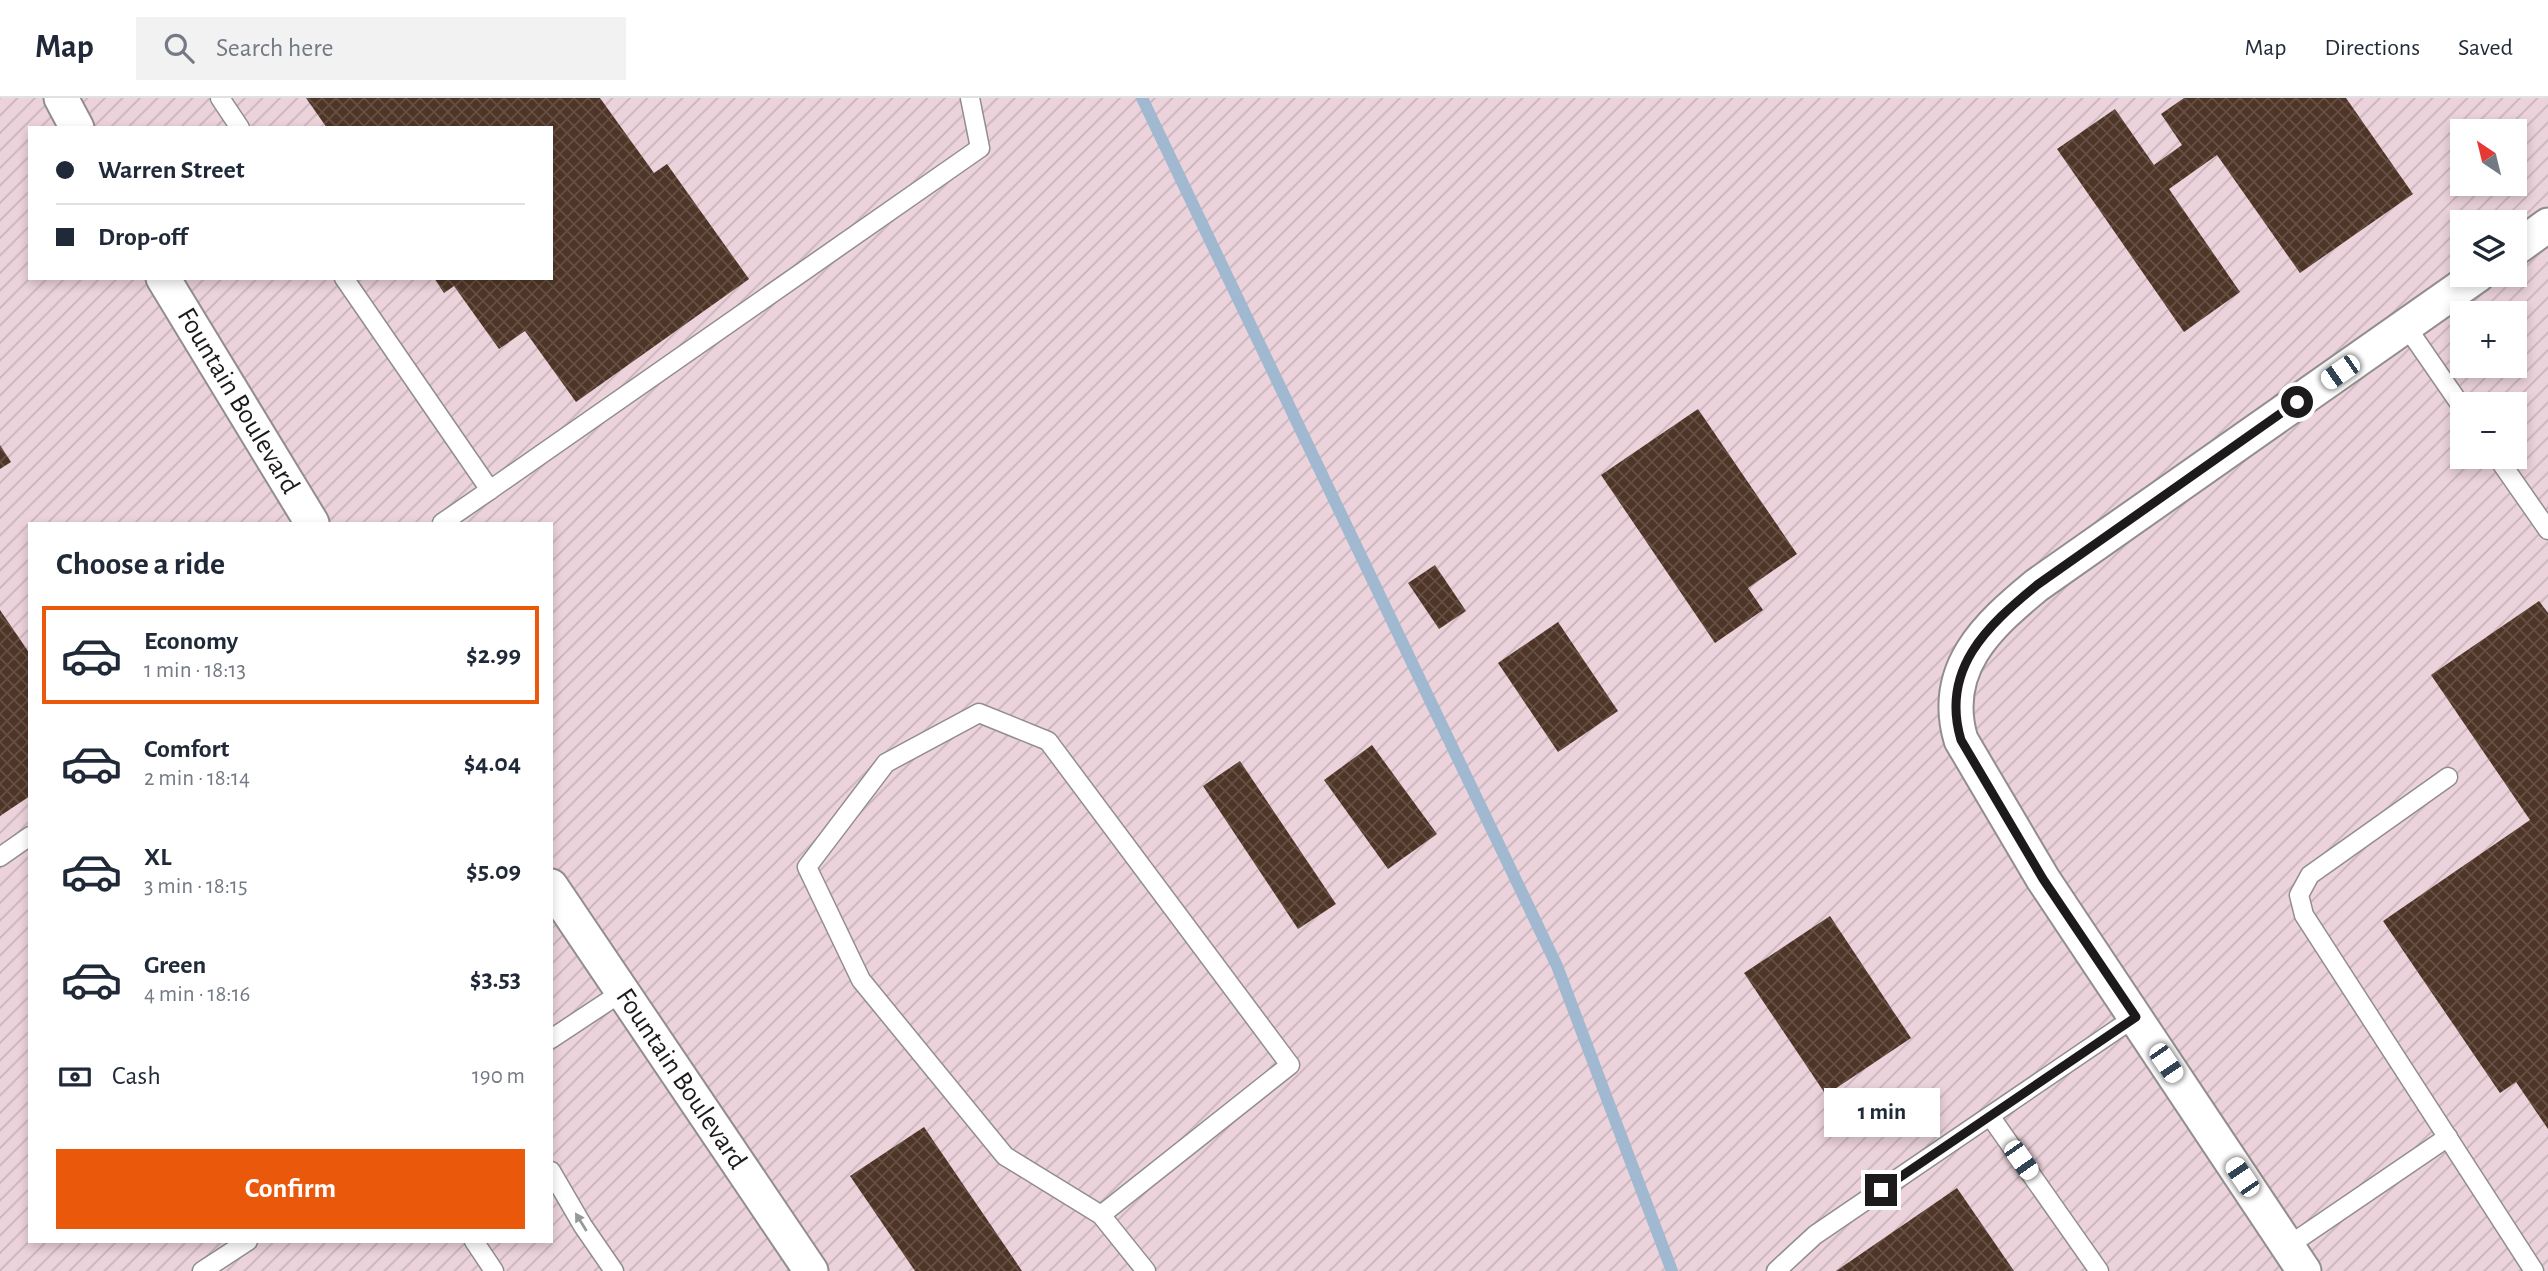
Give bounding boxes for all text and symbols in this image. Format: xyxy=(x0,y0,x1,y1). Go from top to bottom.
search box xyxy=(136,17,626,80)
icon: search xyxy=(160,29,198,67)
text: Map xyxy=(35,31,94,64)
text: Search here xyxy=(216,35,334,61)
text: Map xyxy=(2244,36,2286,60)
text: Directions xyxy=(2324,36,2420,60)
text: Saved xyxy=(2458,36,2513,60)
north arrow xyxy=(2450,119,2527,196)
map controls xyxy=(2450,119,2527,469)
text: Warren Street xyxy=(98,157,245,183)
button: layers xyxy=(2450,210,2527,287)
text: Drop-off xyxy=(98,224,187,250)
button: + xyxy=(2450,301,2527,378)
street label: Fountain Boulevard xyxy=(172,303,304,499)
car xyxy=(2317,351,2364,393)
route start xyxy=(2281,386,2313,418)
button: − xyxy=(2450,392,2527,469)
text: Choose a ride xyxy=(56,548,225,580)
icon: car xyxy=(60,624,123,687)
text: Economy xyxy=(144,628,238,654)
text: $2.99 xyxy=(466,642,521,668)
text: 1 min · 18:13 xyxy=(144,659,246,682)
icon: car xyxy=(60,732,123,795)
text: Comfort xyxy=(144,736,229,762)
text: $4.04 xyxy=(464,750,521,776)
text: 2 min · 18:14 xyxy=(144,767,250,790)
icon: car xyxy=(60,840,123,903)
text: XL xyxy=(144,844,171,870)
text: $5.09 xyxy=(466,858,521,884)
text: 3 min · 18:15 xyxy=(144,875,248,898)
icon: car xyxy=(60,948,123,1011)
text: Green xyxy=(144,952,206,978)
text: $3.53 xyxy=(470,966,521,992)
text: 4 min · 18:16 xyxy=(144,983,250,1006)
street label: Fountain Boulevard xyxy=(610,984,752,1174)
car xyxy=(2146,1040,2187,1086)
icon: cash xyxy=(56,1058,94,1096)
text: Cash xyxy=(112,1063,161,1089)
text: 190 m xyxy=(472,1065,525,1088)
callout: 1 min xyxy=(1823,1088,1939,1138)
text: 1 min xyxy=(1858,1101,1906,1124)
car xyxy=(2001,1137,2042,1183)
button: Confirm xyxy=(56,1149,525,1229)
car xyxy=(2222,1154,2263,1200)
route end xyxy=(1865,1174,1897,1206)
one-way arrow xyxy=(575,1212,588,1231)

